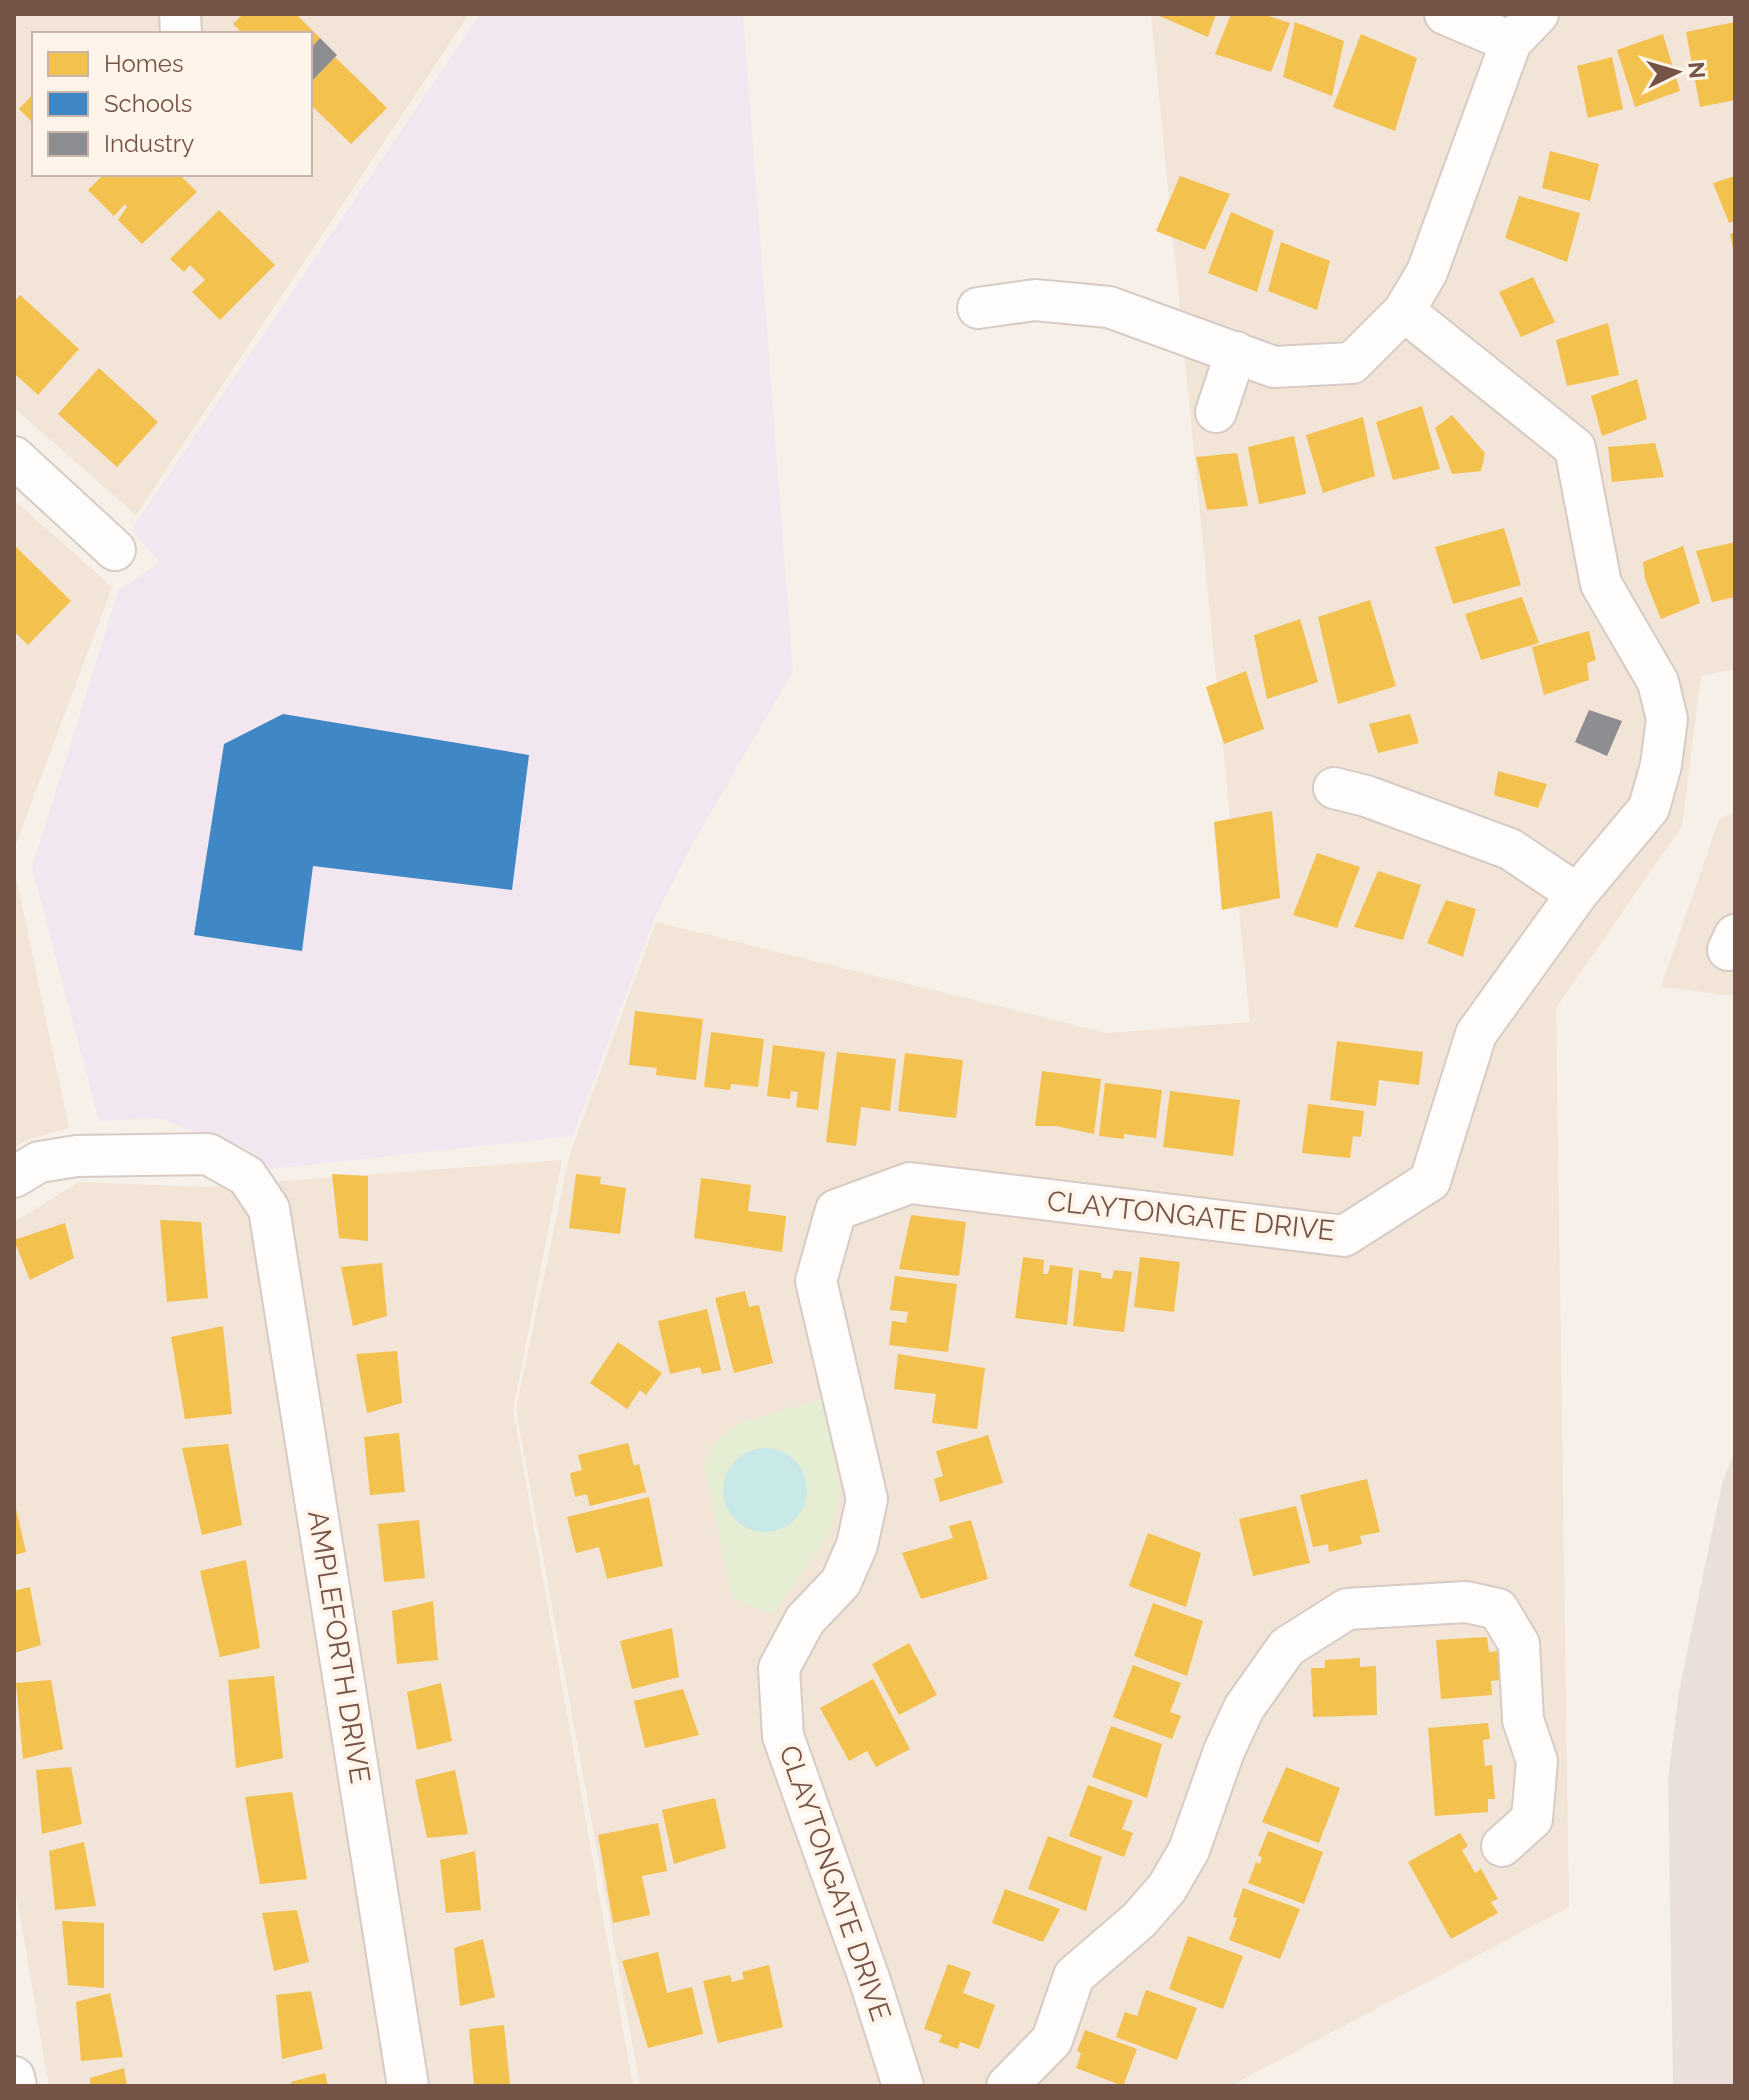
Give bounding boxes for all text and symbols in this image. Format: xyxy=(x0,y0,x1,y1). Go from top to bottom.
legend xyxy=(32,32,312,176)
north arrow xyxy=(1637,32,1717,112)
text: Homes xyxy=(104,49,184,78)
text: N xyxy=(1683,61,1711,80)
text: Schools xyxy=(104,89,192,118)
text: Industry xyxy=(104,129,194,158)
street label: CLAYTONGATE DRIVE xyxy=(1045,1184,1337,1248)
street label: AMPLEFORTH DRIVE xyxy=(301,1508,377,1786)
street label: CLAYTONGATE DRIVE xyxy=(772,1741,898,2025)

